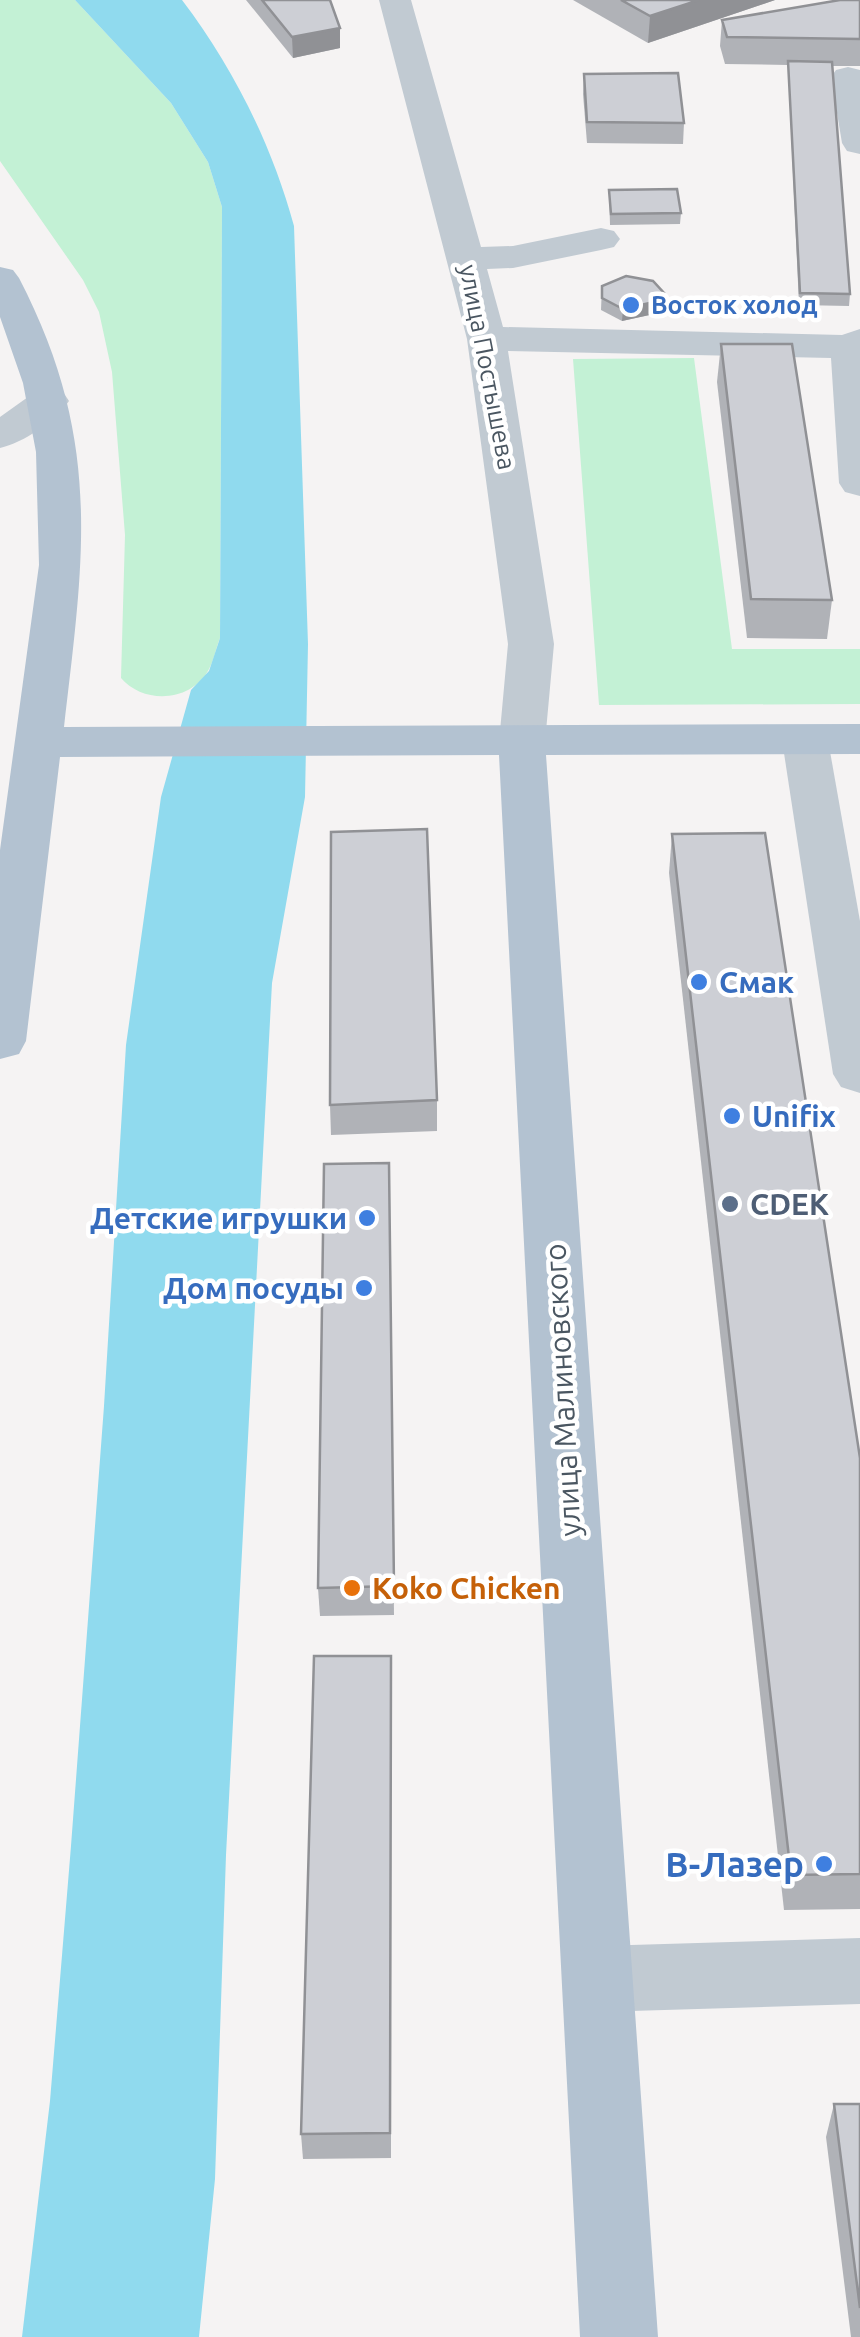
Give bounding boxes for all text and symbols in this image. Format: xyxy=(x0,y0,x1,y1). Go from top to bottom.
street label: улица Постышева xyxy=(454,262,522,472)
place label: Восток холод xyxy=(651,291,818,319)
marker: Восток холод xyxy=(620,294,642,316)
place label: Смак xyxy=(719,965,794,999)
marker: Смак xyxy=(688,971,710,993)
place label: Unifix xyxy=(752,1099,836,1133)
marker: Unifix xyxy=(721,1105,743,1127)
place label: CDEK xyxy=(750,1187,829,1221)
marker: CDEK xyxy=(719,1193,741,1215)
place label: Детские игрушки xyxy=(90,1201,347,1235)
marker: Детские игрушки xyxy=(356,1207,378,1229)
street label: улица Малиновского xyxy=(537,1243,587,1537)
place label: Дом посуды xyxy=(163,1271,344,1305)
marker: Дом посуды xyxy=(353,1277,375,1299)
place label: Koko Chicken xyxy=(372,1571,561,1605)
marker: Koko Chicken xyxy=(341,1577,363,1599)
place label: В-Лазер xyxy=(665,1844,804,1884)
marker: В-Лазер xyxy=(813,1853,835,1875)

